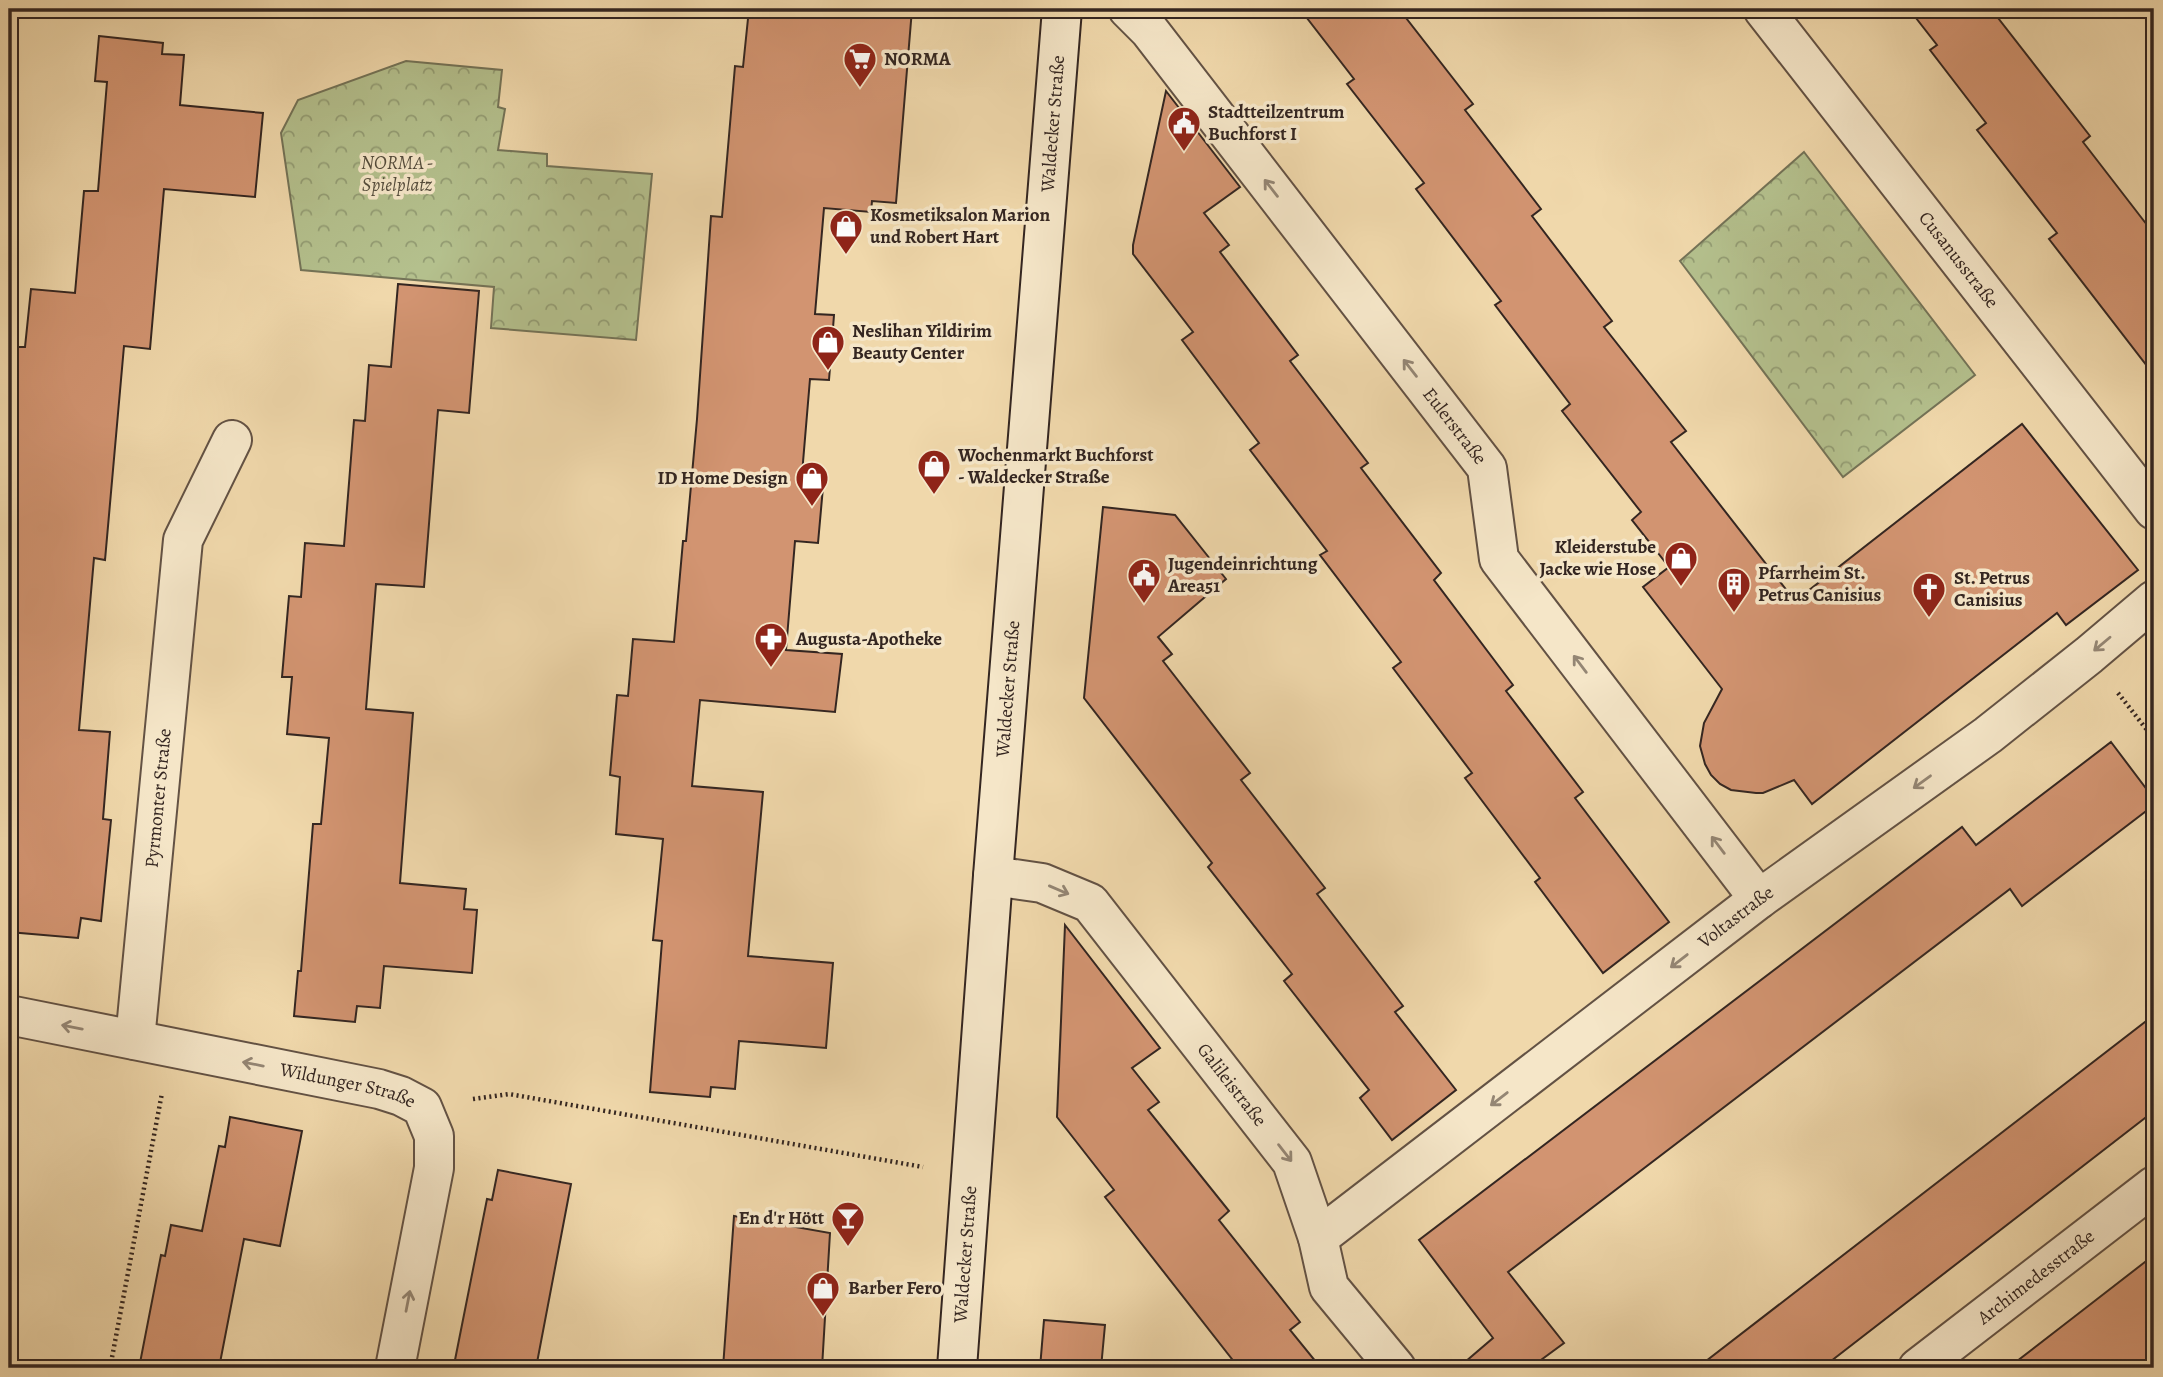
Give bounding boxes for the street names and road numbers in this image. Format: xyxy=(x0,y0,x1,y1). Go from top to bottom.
street label: Waldecker Straße xyxy=(1034,54,1071,194)
street label: Cusanusstraße xyxy=(1913,206,2005,314)
street label: Eulerstraße xyxy=(1416,382,1493,470)
street label: Waldecker Straße xyxy=(989,619,1026,759)
street label: Pyrmonter Straße xyxy=(139,727,178,869)
street label: Voltastraße xyxy=(1692,880,1779,955)
street label: Galileistraße xyxy=(1191,1038,1273,1132)
street label: Wildunger Straße xyxy=(277,1056,420,1115)
street label: Waldecker Straße xyxy=(947,1185,983,1325)
street label: Archimedesstraße xyxy=(1971,1223,2100,1331)

